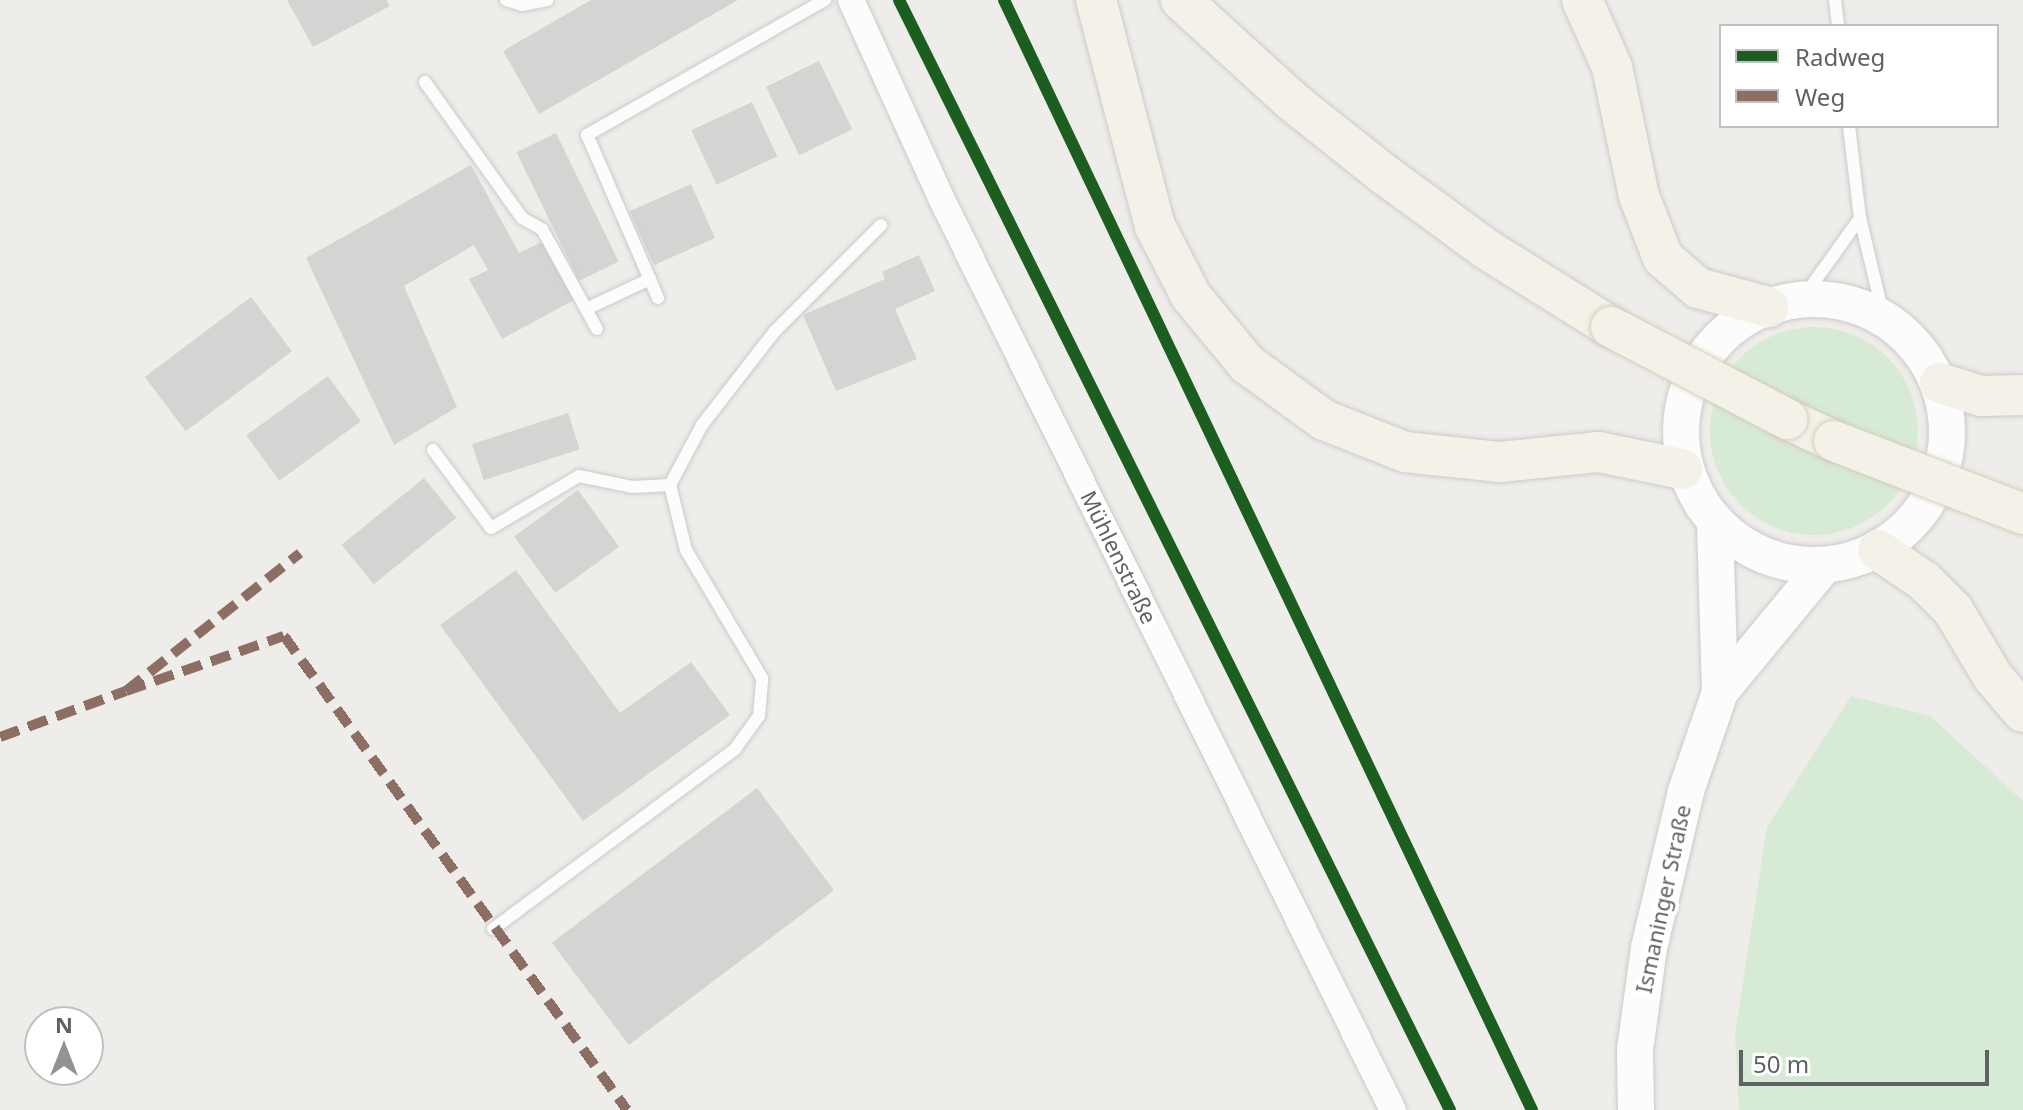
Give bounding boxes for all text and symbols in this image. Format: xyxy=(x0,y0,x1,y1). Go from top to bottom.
legend xyxy=(1719,24,1999,128)
text: Radweg xyxy=(1795,40,1885,73)
text: Weg xyxy=(1795,80,1845,113)
street label: Mühlenstraße xyxy=(1075,486,1163,628)
street label: Ismaninger Straße xyxy=(1630,802,1696,996)
north arrow xyxy=(24,1006,104,1086)
text: N xyxy=(55,1009,73,1039)
scale bar xyxy=(1743,1034,1993,1084)
text: 50 m xyxy=(1753,1047,1809,1080)

